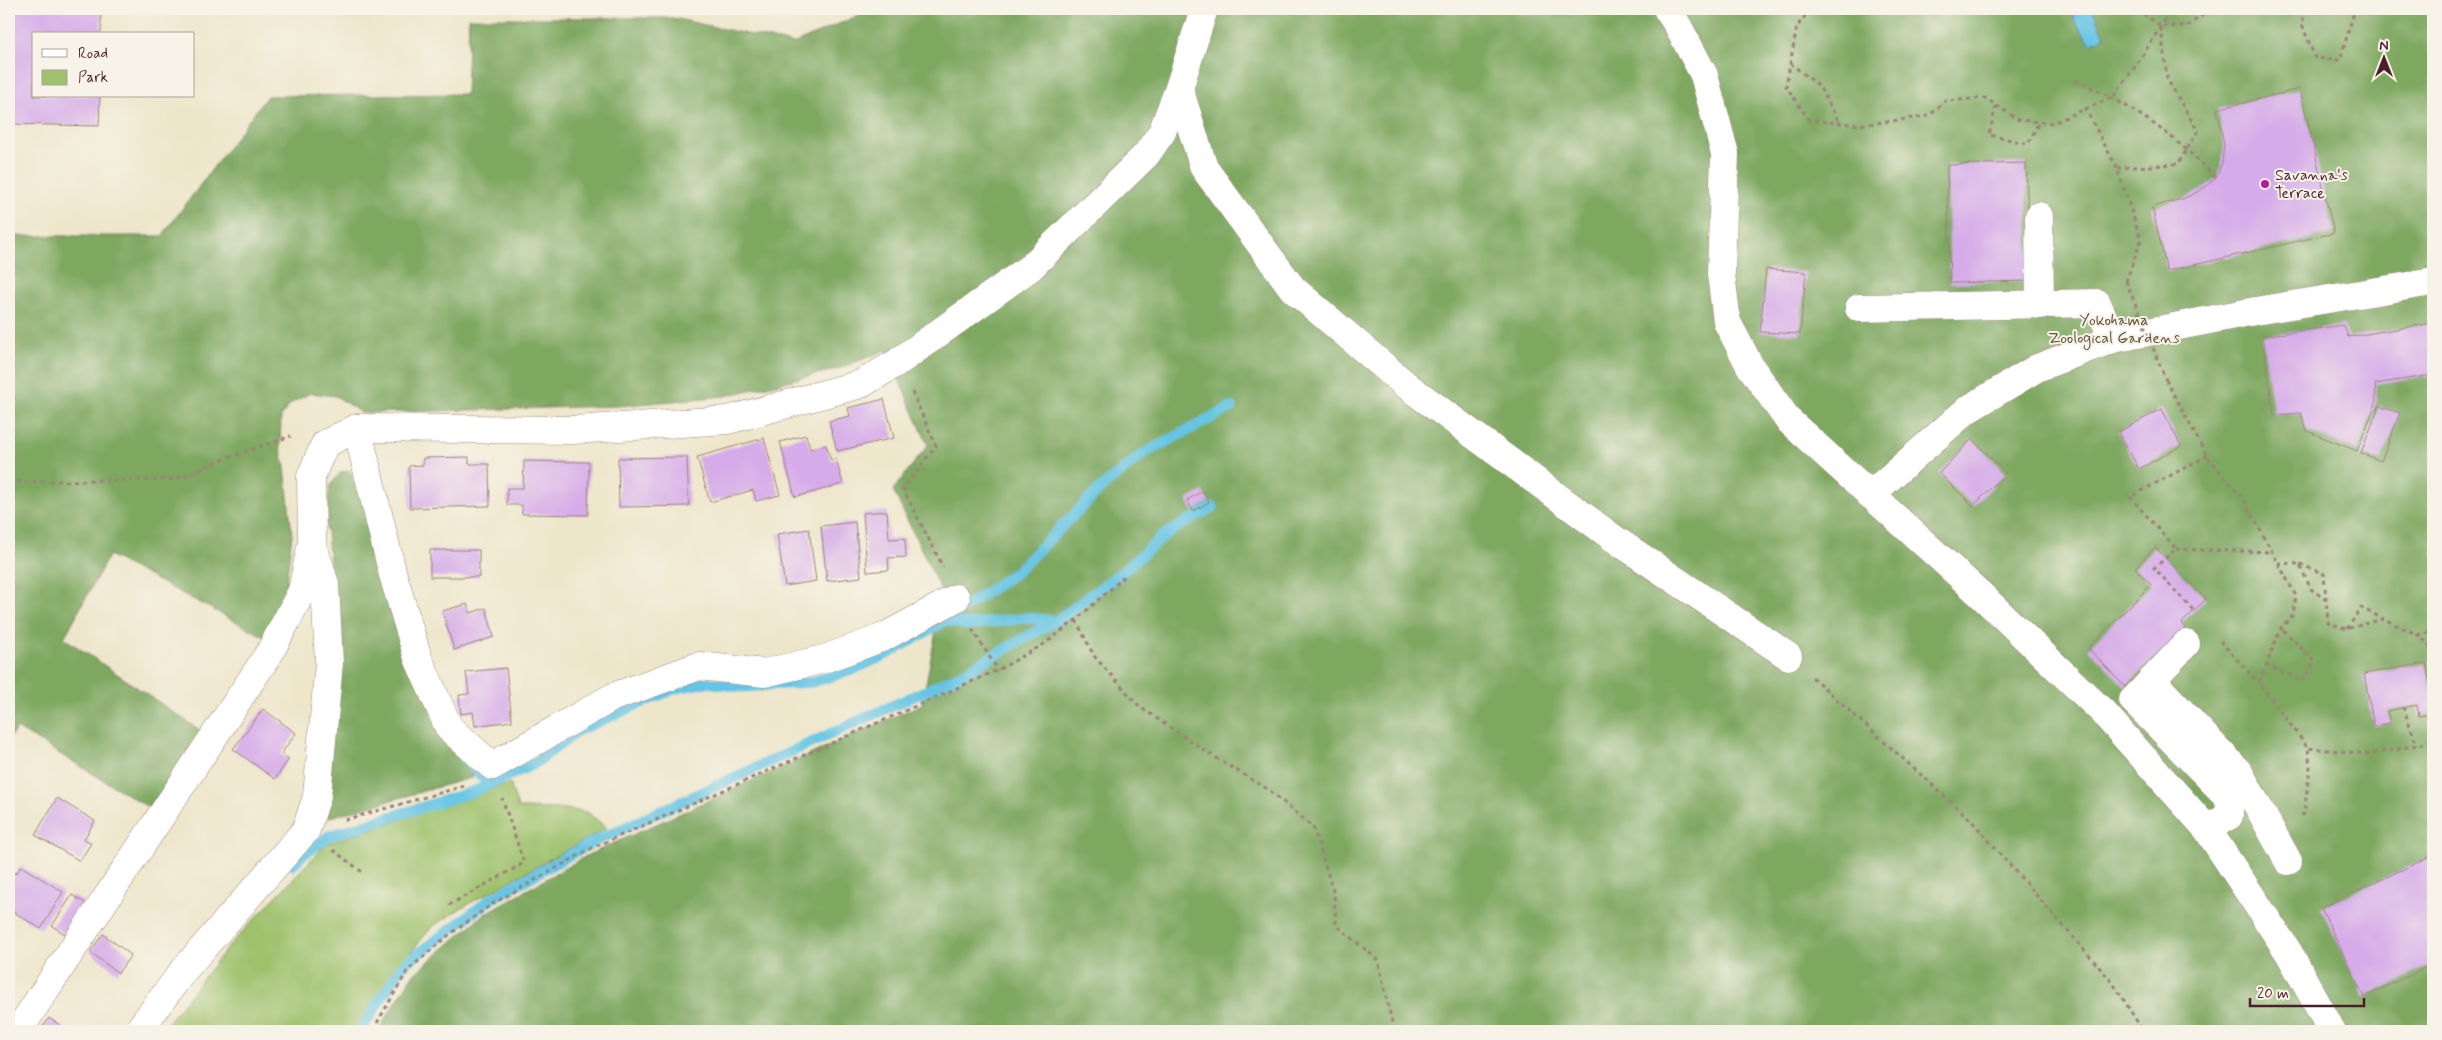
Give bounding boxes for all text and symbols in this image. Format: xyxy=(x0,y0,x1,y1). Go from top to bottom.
legend xyxy=(32,32,195,98)
north arrow xyxy=(2360,32,2410,82)
text: N xyxy=(2379,37,2389,55)
text: Road xyxy=(78,44,108,64)
text: Park xyxy=(78,68,108,88)
place label: Savanna's Terrace xyxy=(2275,165,2348,204)
marker: Savanna's Terrace xyxy=(2259,178,2271,190)
park label: Yokohama Zoological Gardens xyxy=(2048,310,2180,350)
scale bar xyxy=(2250,975,2363,1007)
text: 20 m xyxy=(2257,984,2289,1004)

